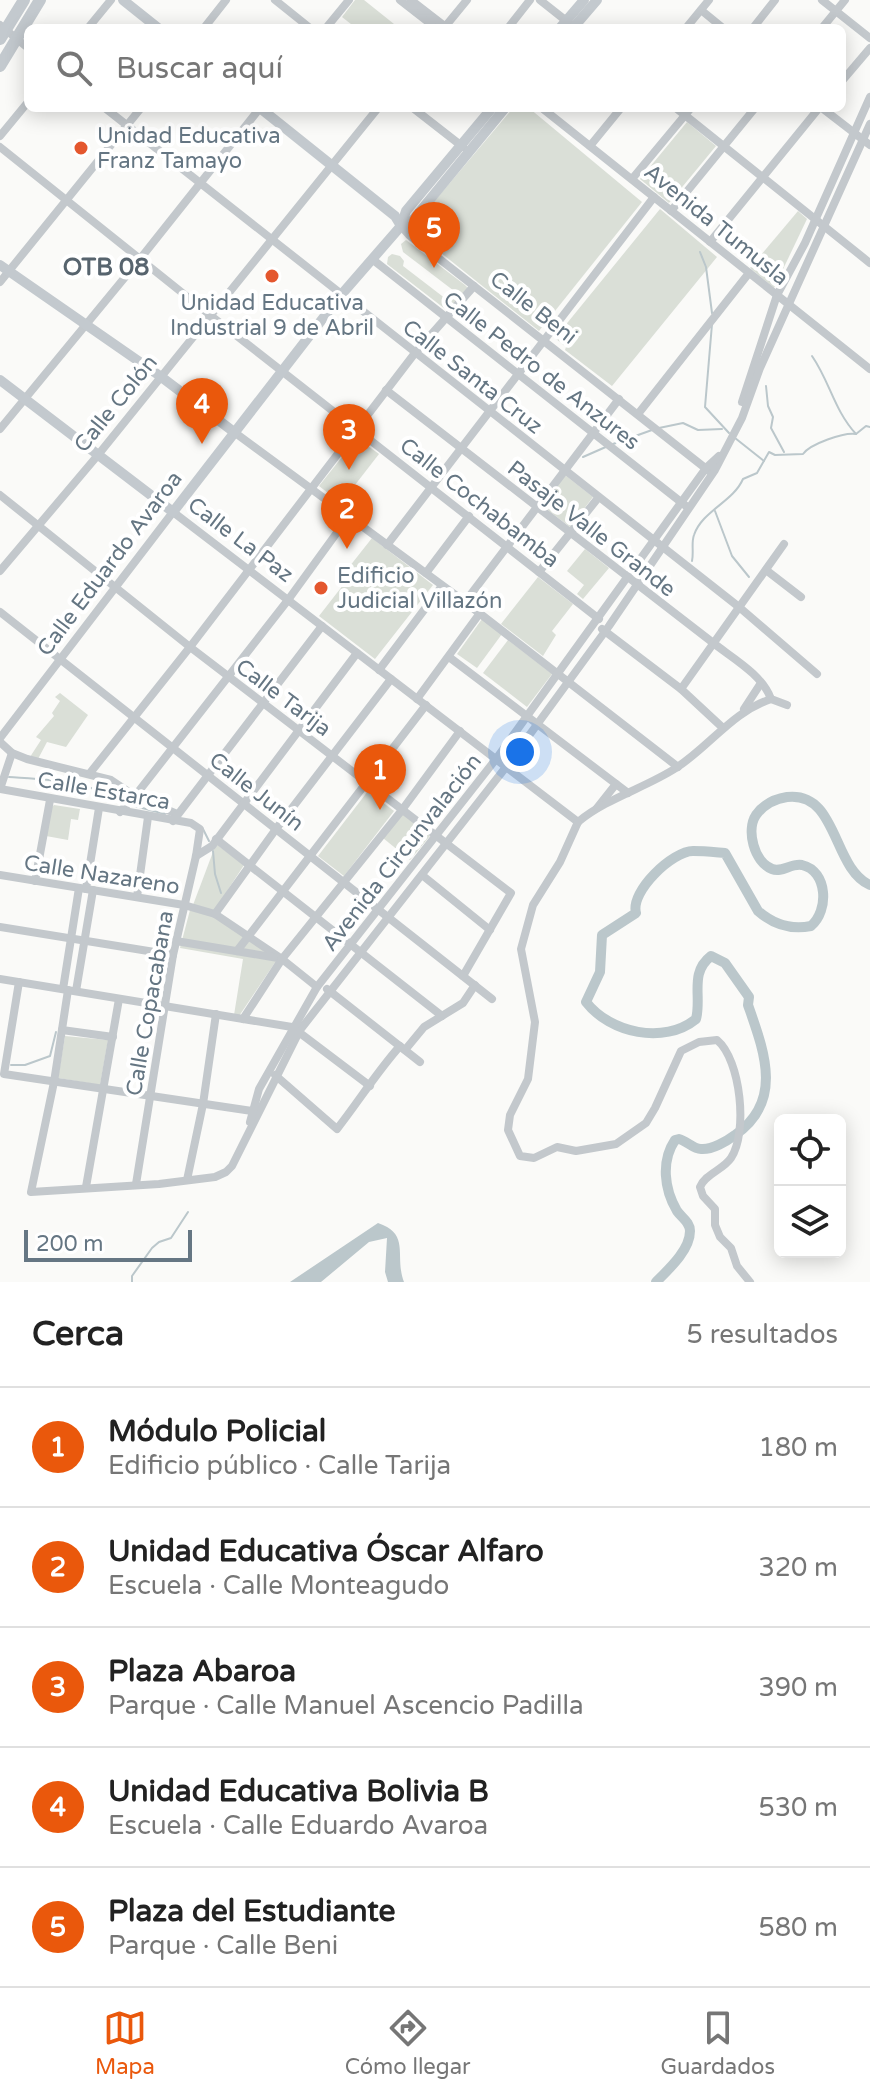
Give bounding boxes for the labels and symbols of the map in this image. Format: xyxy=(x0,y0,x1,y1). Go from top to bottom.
place label: Unidad Educativa Franz Tamayo xyxy=(97,123,281,174)
marker: Unidad Educativa Franz Tamayo xyxy=(72,139,90,157)
street label: Avenida Tumusla xyxy=(639,159,794,291)
pin: 5 xyxy=(408,202,460,268)
district label: OTB 08 xyxy=(63,253,149,282)
street label: Calle Beni xyxy=(485,266,582,350)
marker: Unidad Educativa Industrial 9 de Abril xyxy=(263,267,281,285)
street label: Calle Pedro de Anzures xyxy=(438,286,645,456)
place label: Unidad Educativa Industrial 9 de Abril xyxy=(170,290,374,341)
street label: Calle Santa Cruz xyxy=(397,314,547,439)
street label: Calle Colón xyxy=(69,350,163,457)
pin: 4 xyxy=(176,378,228,444)
pin: 3 xyxy=(323,404,375,470)
street label: Calle Cochabamba xyxy=(394,432,564,573)
street label: Pasaje Valle Grande xyxy=(502,455,681,602)
street label: Calle Eduardo Avaroa xyxy=(32,466,188,661)
pin: 2 xyxy=(321,483,373,549)
street label: Calle La Paz xyxy=(183,492,298,588)
place label: Edificio Judicial Villazón xyxy=(337,563,502,614)
marker: Edificio Judicial Villazón xyxy=(312,579,330,597)
street label: Calle Tarija xyxy=(231,654,336,742)
your location xyxy=(500,732,540,772)
pin: 1 xyxy=(354,744,406,810)
street label: Calle Junín xyxy=(204,747,309,837)
street label: Avenida Circunvalación xyxy=(317,749,487,956)
street label: Calle Estarca xyxy=(36,767,172,815)
street label: Calle Nazareno xyxy=(22,850,182,900)
street label: Calle Copacabana xyxy=(121,909,179,1098)
scale bar xyxy=(24,1226,192,1262)

